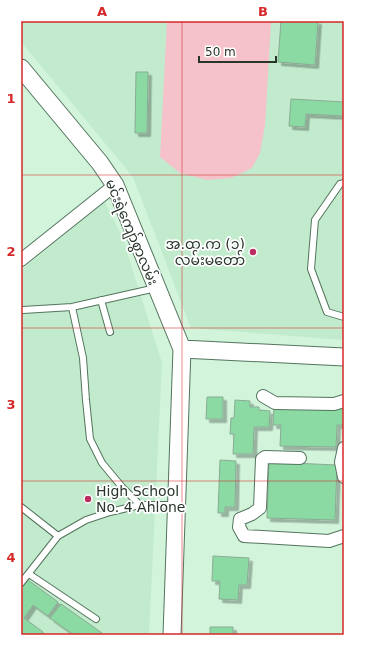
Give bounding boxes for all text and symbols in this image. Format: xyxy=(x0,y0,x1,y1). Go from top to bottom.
text: A xyxy=(97,4,107,19)
text: B xyxy=(258,4,268,19)
scale bar xyxy=(199,38,276,64)
text: 50 m xyxy=(205,45,236,59)
text: 1 xyxy=(6,91,16,106)
street label: မင်းရဲကျော်စွာလမ်း xyxy=(99,176,163,289)
place label: အ.ထ.က (၁) လမ်းမတော် xyxy=(166,236,245,268)
text: 2 xyxy=(6,244,16,259)
marker: အ.ထ.က (၁) လမ်းမတော် xyxy=(248,247,258,257)
text: 3 xyxy=(6,397,16,412)
place label: High School No. 4 Ahlone xyxy=(96,483,185,515)
marker: High School No. 4 Ahlone xyxy=(83,494,93,504)
text: 4 xyxy=(6,550,16,565)

